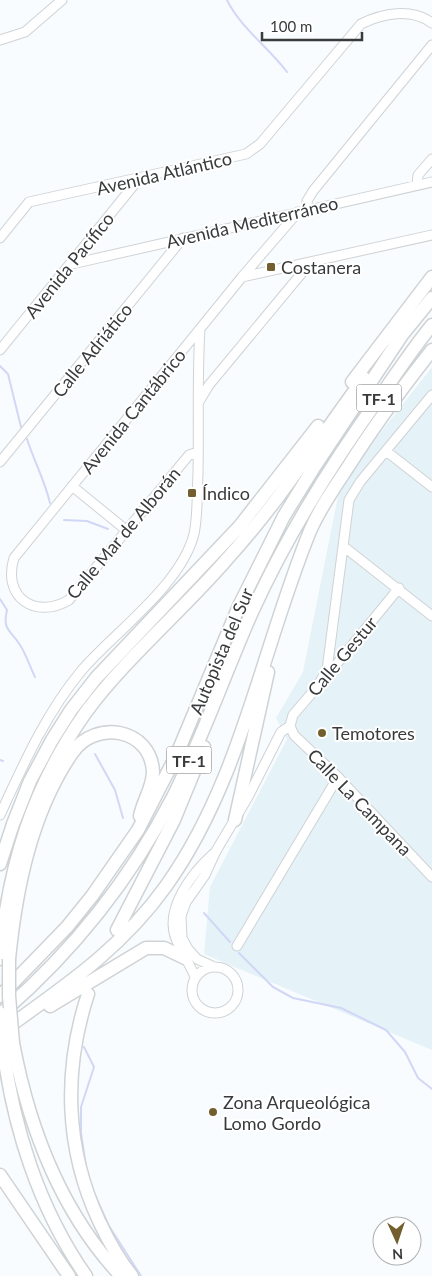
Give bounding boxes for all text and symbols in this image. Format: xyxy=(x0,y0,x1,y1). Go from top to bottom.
scale bar xyxy=(262,10,362,42)
text: 100 m xyxy=(270,17,312,35)
street label: Avenida Atlántico xyxy=(94,147,234,199)
street label: Avenida Mediterráneo xyxy=(164,191,340,253)
street label: Avenida Pacífico xyxy=(20,208,118,322)
place label: Costanera xyxy=(281,256,361,278)
marker: Costanera xyxy=(265,261,277,273)
street label: Calle Adriático xyxy=(47,299,137,401)
street label: Avenida Cantábrico xyxy=(76,344,190,478)
road number: TF-1 xyxy=(356,384,402,412)
street label: Calle Mar de Alborán xyxy=(61,463,185,603)
place label: Índico xyxy=(202,482,250,504)
marker: Índico xyxy=(186,487,198,499)
street label: Autopista del Sur xyxy=(184,584,258,718)
street label: Calle Gestur xyxy=(302,611,382,700)
place label: Temotores xyxy=(332,722,415,744)
marker: Temotores xyxy=(316,727,328,739)
street label: Calle La Campana xyxy=(303,744,417,860)
road number: TF-1 xyxy=(166,746,212,774)
place label: Zona Arqueológica Lomo Gordo xyxy=(223,1091,370,1134)
marker: Zona Arqueológica Lomo Gordo xyxy=(207,1106,219,1118)
north arrow xyxy=(372,1216,422,1266)
text: N xyxy=(392,1246,404,1263)

